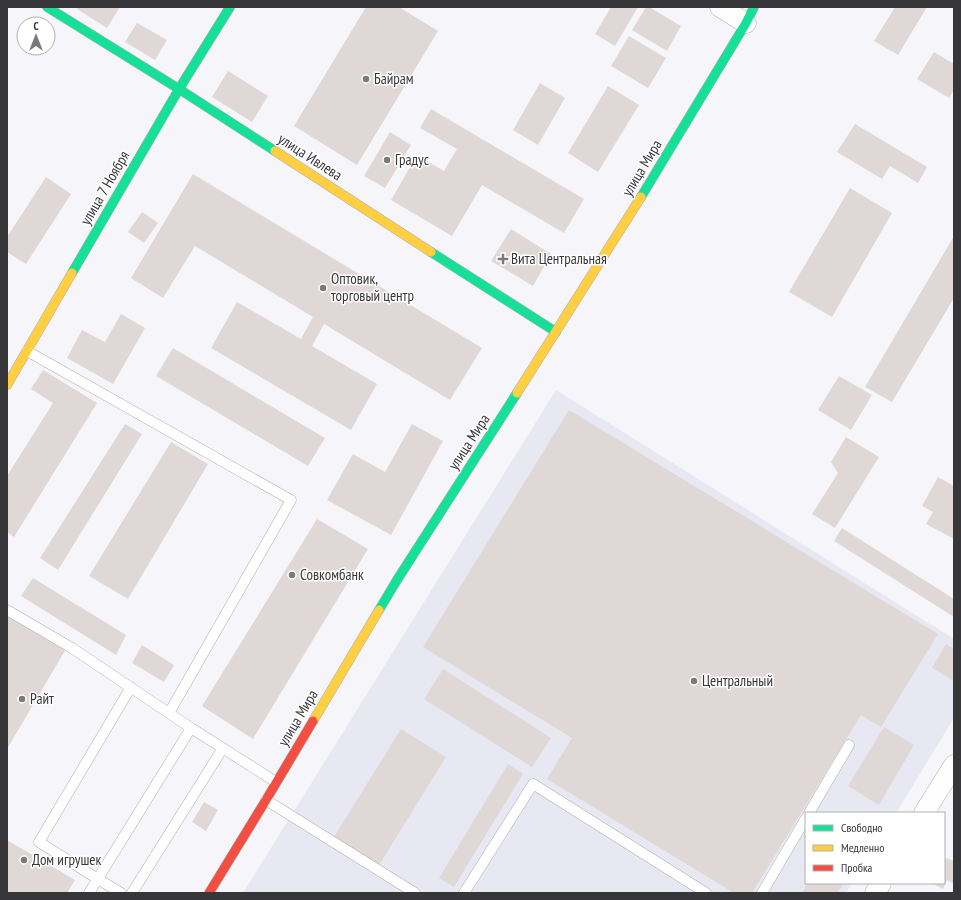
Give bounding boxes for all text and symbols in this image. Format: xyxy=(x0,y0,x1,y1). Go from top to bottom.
north arrow xyxy=(16,16,56,56)
text: С xyxy=(33,19,39,33)
place label: Байрам xyxy=(374,69,414,88)
marker: Байрам xyxy=(361,74,371,84)
street label: улица Ивлева xyxy=(275,129,346,184)
street label: улица Мира xyxy=(617,136,666,199)
street label: улица 7 Ноября xyxy=(76,147,133,228)
place label: Градус xyxy=(395,150,430,169)
marker: Градус xyxy=(382,155,392,165)
place label: Вита Центральная xyxy=(511,249,607,268)
marker: Вита Центральная xyxy=(498,254,508,264)
place label: Оптовик, торговый центр xyxy=(331,269,414,305)
marker: Оптовик, торговый центр xyxy=(318,283,328,293)
street label: улица Мира xyxy=(444,410,494,473)
place label: Совкомбанк xyxy=(300,565,364,584)
marker: Совкомбанк xyxy=(287,570,297,580)
place label: Центральный xyxy=(702,671,773,690)
marker: Центральный xyxy=(689,676,699,686)
street label: улица Мира xyxy=(273,686,322,749)
place label: Райт xyxy=(30,689,54,708)
marker: Райт xyxy=(17,694,27,704)
legend xyxy=(805,812,945,884)
text: Свободно xyxy=(841,820,883,835)
text: Медленно xyxy=(841,840,884,855)
place label: Дом игрушек xyxy=(32,850,102,869)
marker: Дом игрушек xyxy=(19,855,29,865)
text: Пробка xyxy=(841,860,873,875)

